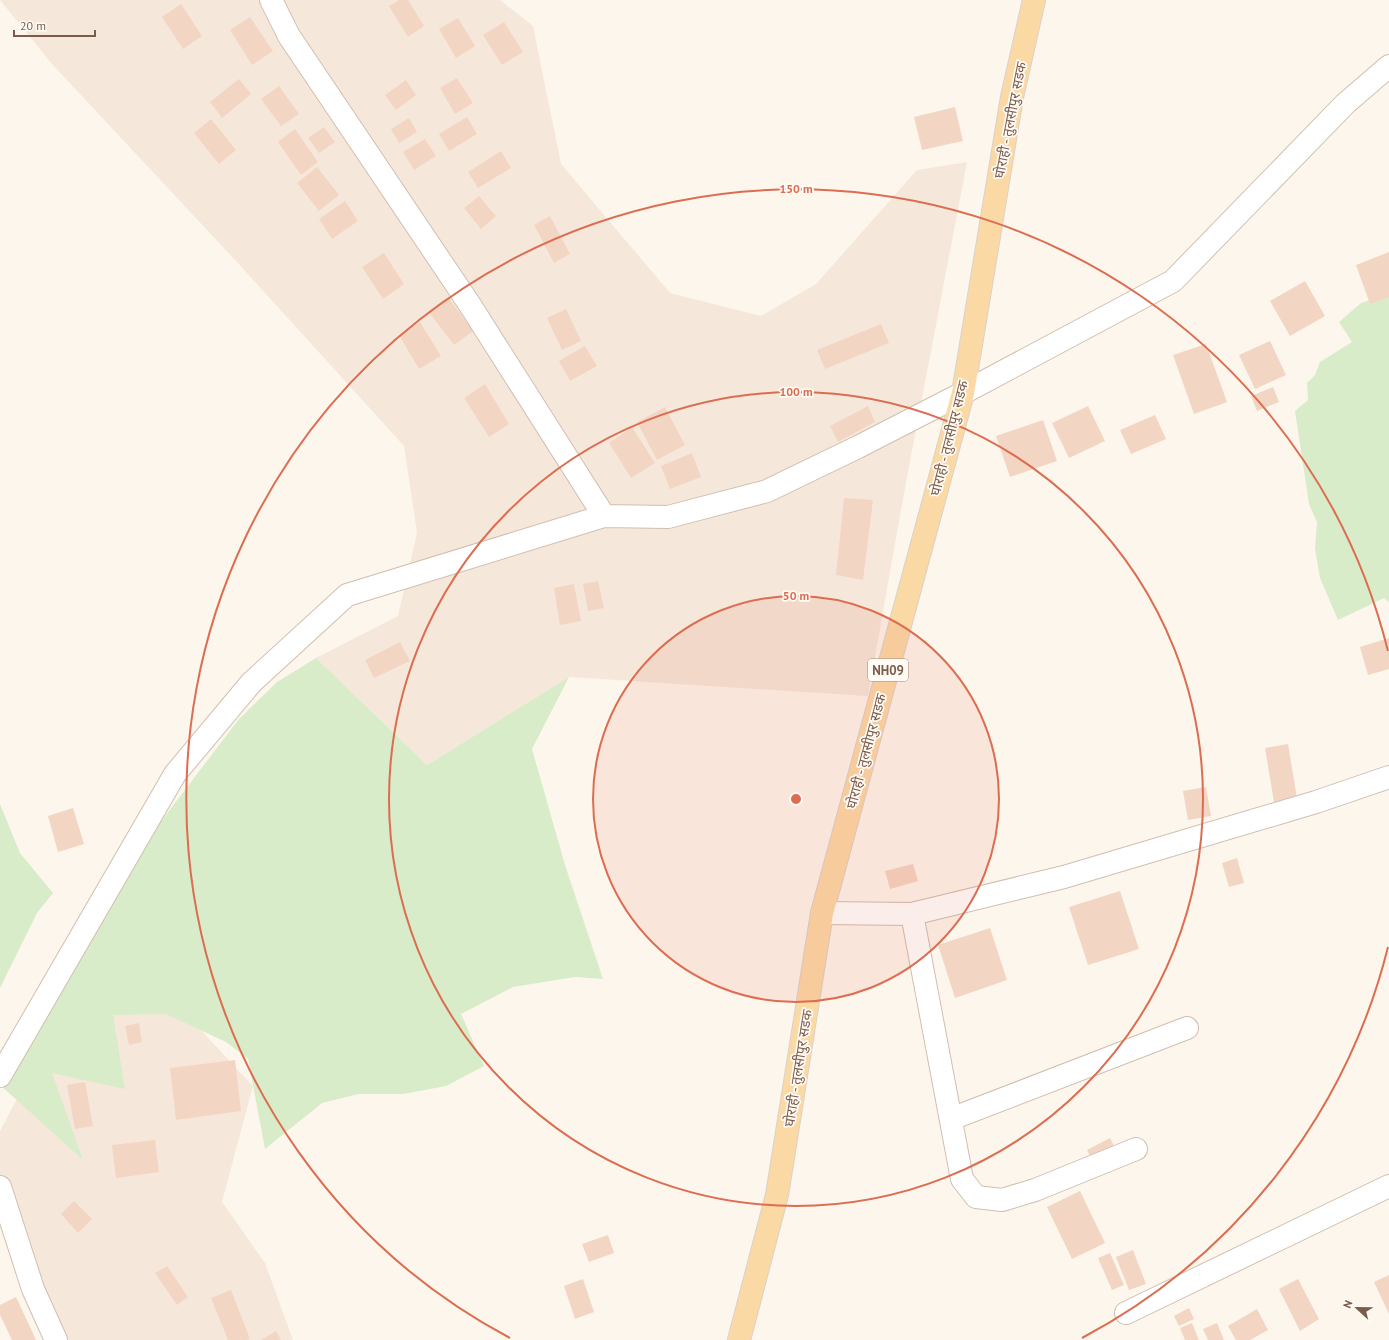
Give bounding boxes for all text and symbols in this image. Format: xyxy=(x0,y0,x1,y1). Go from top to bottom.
scale bar xyxy=(14,12,95,38)
text: 20 m xyxy=(20,18,46,33)
street label: घोराही - तुलसीपुर सडक xyxy=(990,60,1031,180)
text: 150 m xyxy=(779,181,813,196)
street label: घोराही - तुलसीपुर सडक xyxy=(926,378,973,498)
text: 100 m xyxy=(779,384,813,399)
text: 50 m xyxy=(783,588,809,603)
road number: NH09 xyxy=(868,659,908,681)
street label: घोराही - तुलसीपुर सडक xyxy=(842,691,891,811)
centre of rings xyxy=(789,792,803,806)
street label: घोराही - तुलसीपुर सडक xyxy=(780,1008,817,1128)
north arrow xyxy=(1337,1288,1377,1328)
text: N xyxy=(1340,1298,1356,1310)

